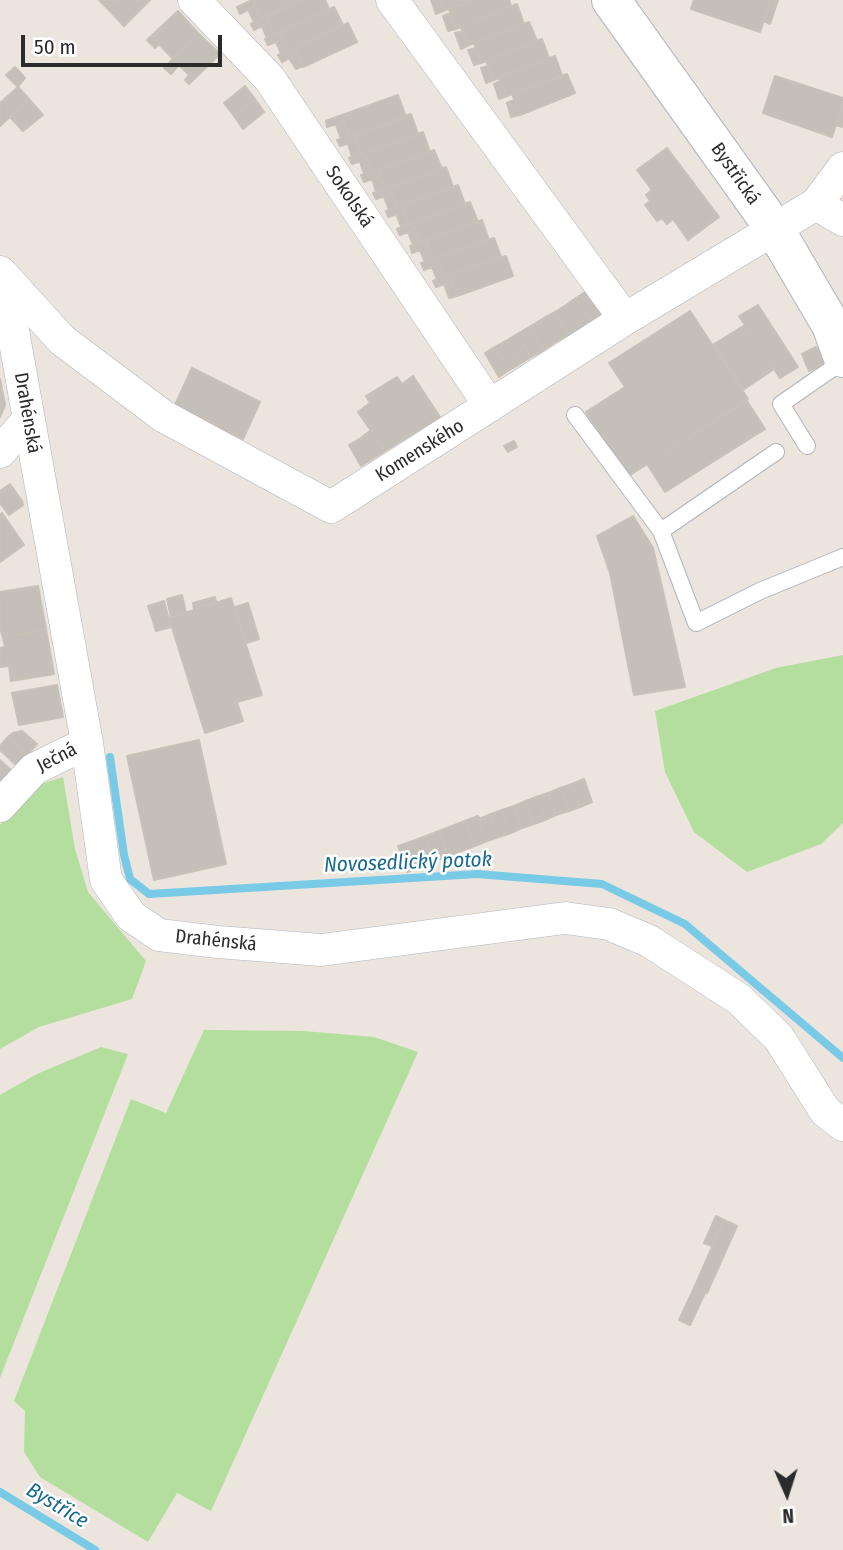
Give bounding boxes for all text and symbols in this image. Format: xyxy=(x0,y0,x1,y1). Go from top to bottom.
scale bar xyxy=(24,21,226,65)
text: 50 m xyxy=(34,34,76,60)
street label: Bystřická xyxy=(705,139,765,209)
street label: Sokolská xyxy=(320,162,378,232)
street label: Drahénská xyxy=(9,371,45,455)
street label: Komenského xyxy=(372,415,468,487)
street label: Ječná xyxy=(33,738,81,778)
water label: Novosedlický potok xyxy=(324,847,492,879)
street label: Drahénská xyxy=(174,925,258,957)
north arrow xyxy=(752,1459,822,1529)
water label: Bystřice xyxy=(22,1478,92,1534)
text: N xyxy=(782,1504,794,1527)

